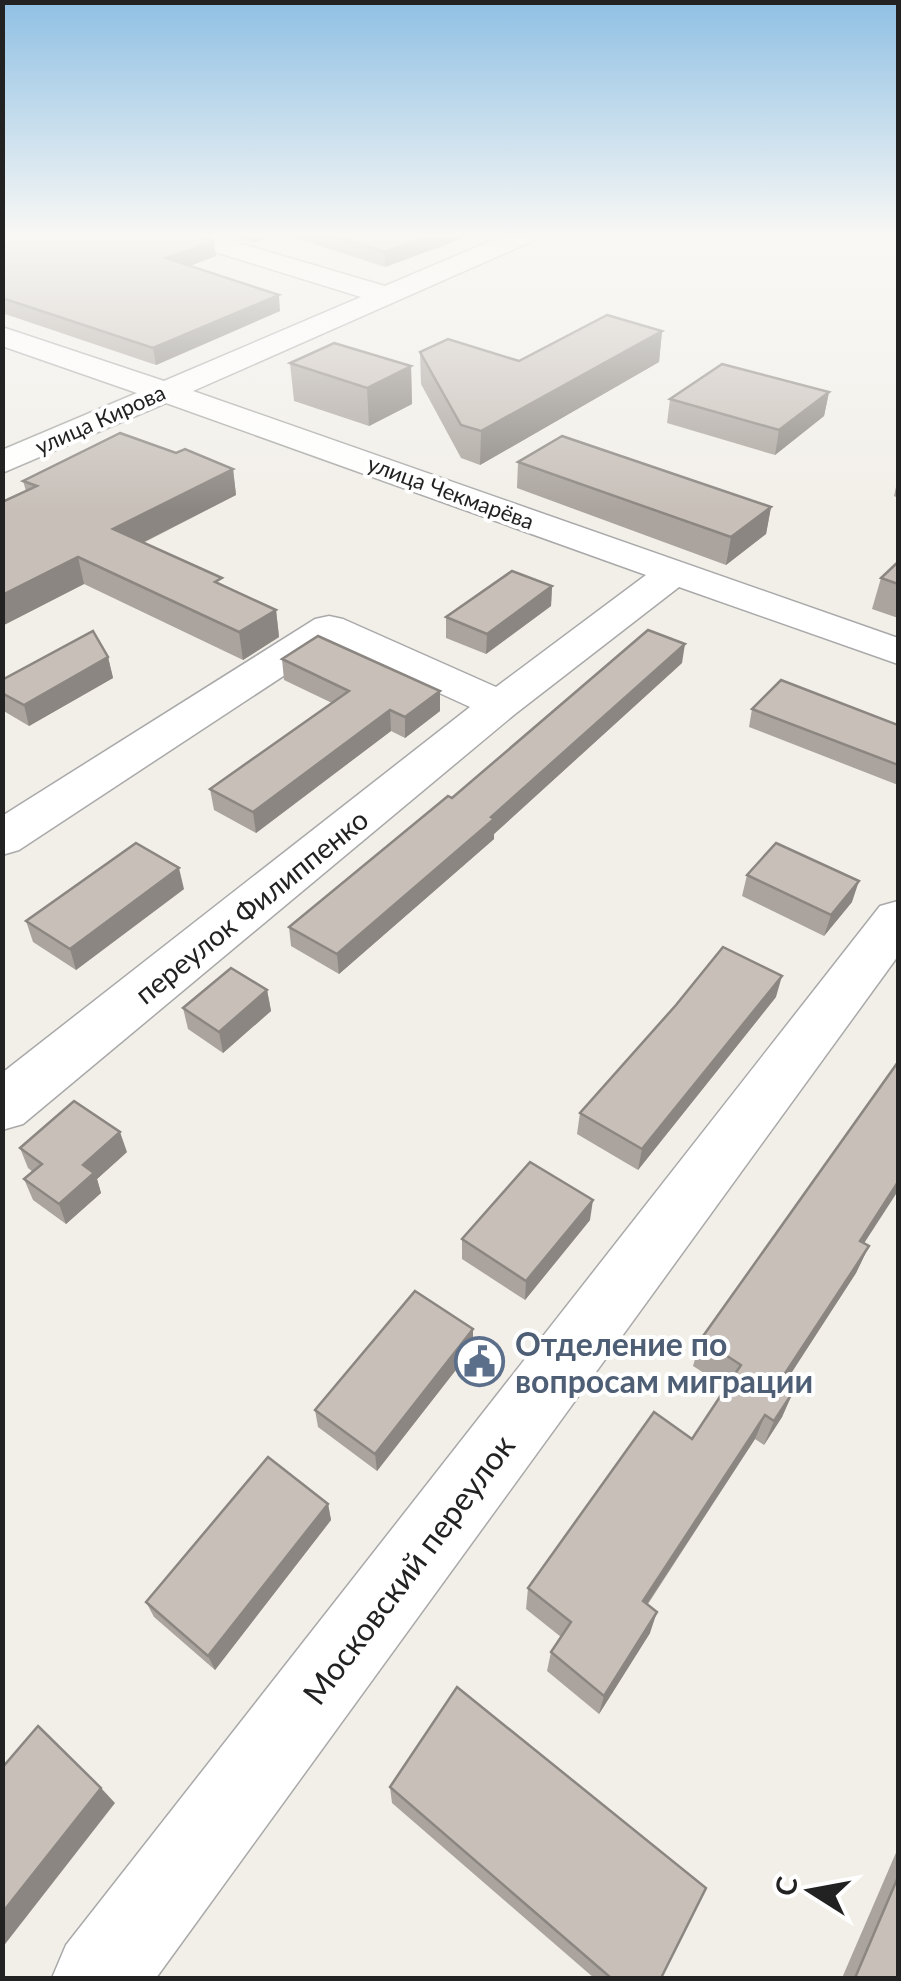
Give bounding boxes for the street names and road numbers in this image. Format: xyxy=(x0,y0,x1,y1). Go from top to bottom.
street label: улица Кирова xyxy=(31,378,169,460)
street label: улица Чекмарёва xyxy=(364,449,538,535)
street label: переулок Филиппенко xyxy=(128,802,374,1010)
street label: Московский переулок xyxy=(294,1426,522,1711)

